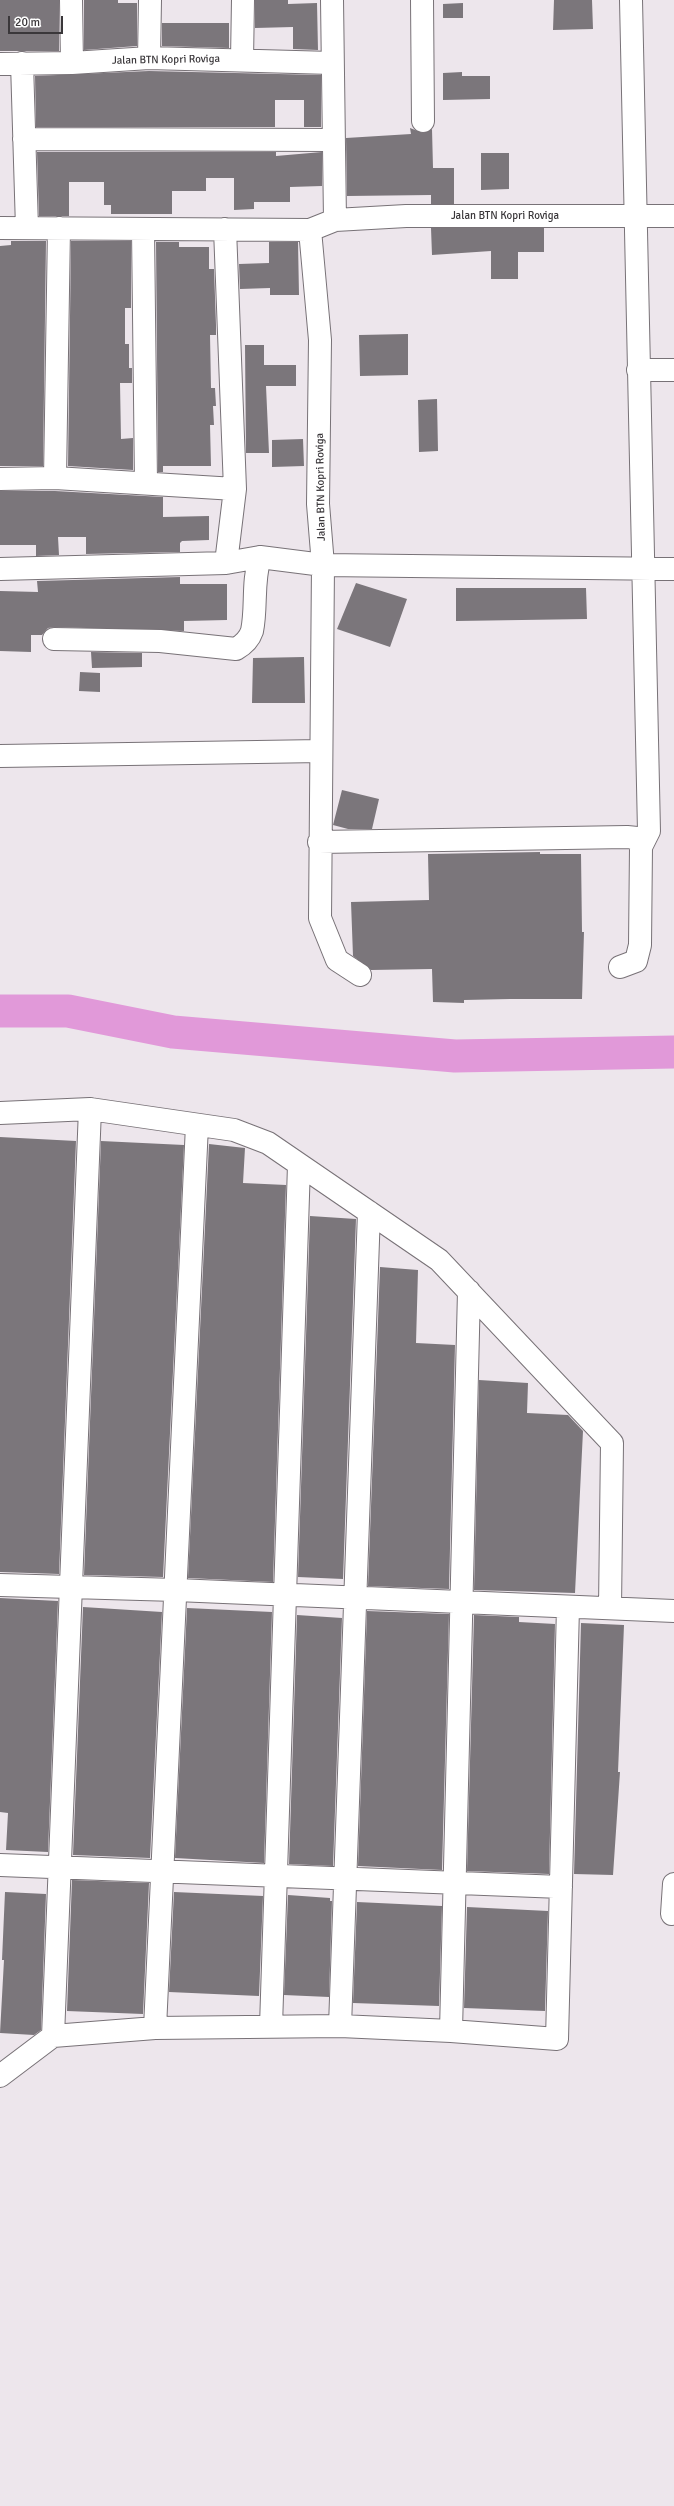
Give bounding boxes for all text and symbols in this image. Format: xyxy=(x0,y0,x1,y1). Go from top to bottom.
scale bar xyxy=(10,8,65,34)
text: 20 m xyxy=(15,15,40,30)
street label: Jalan BTN Kopri Roviga xyxy=(112,52,220,68)
street label: Jalan BTN Kopri Roviga xyxy=(451,209,559,223)
street label: Jalan BTN Kopri Roviga xyxy=(313,433,329,541)

